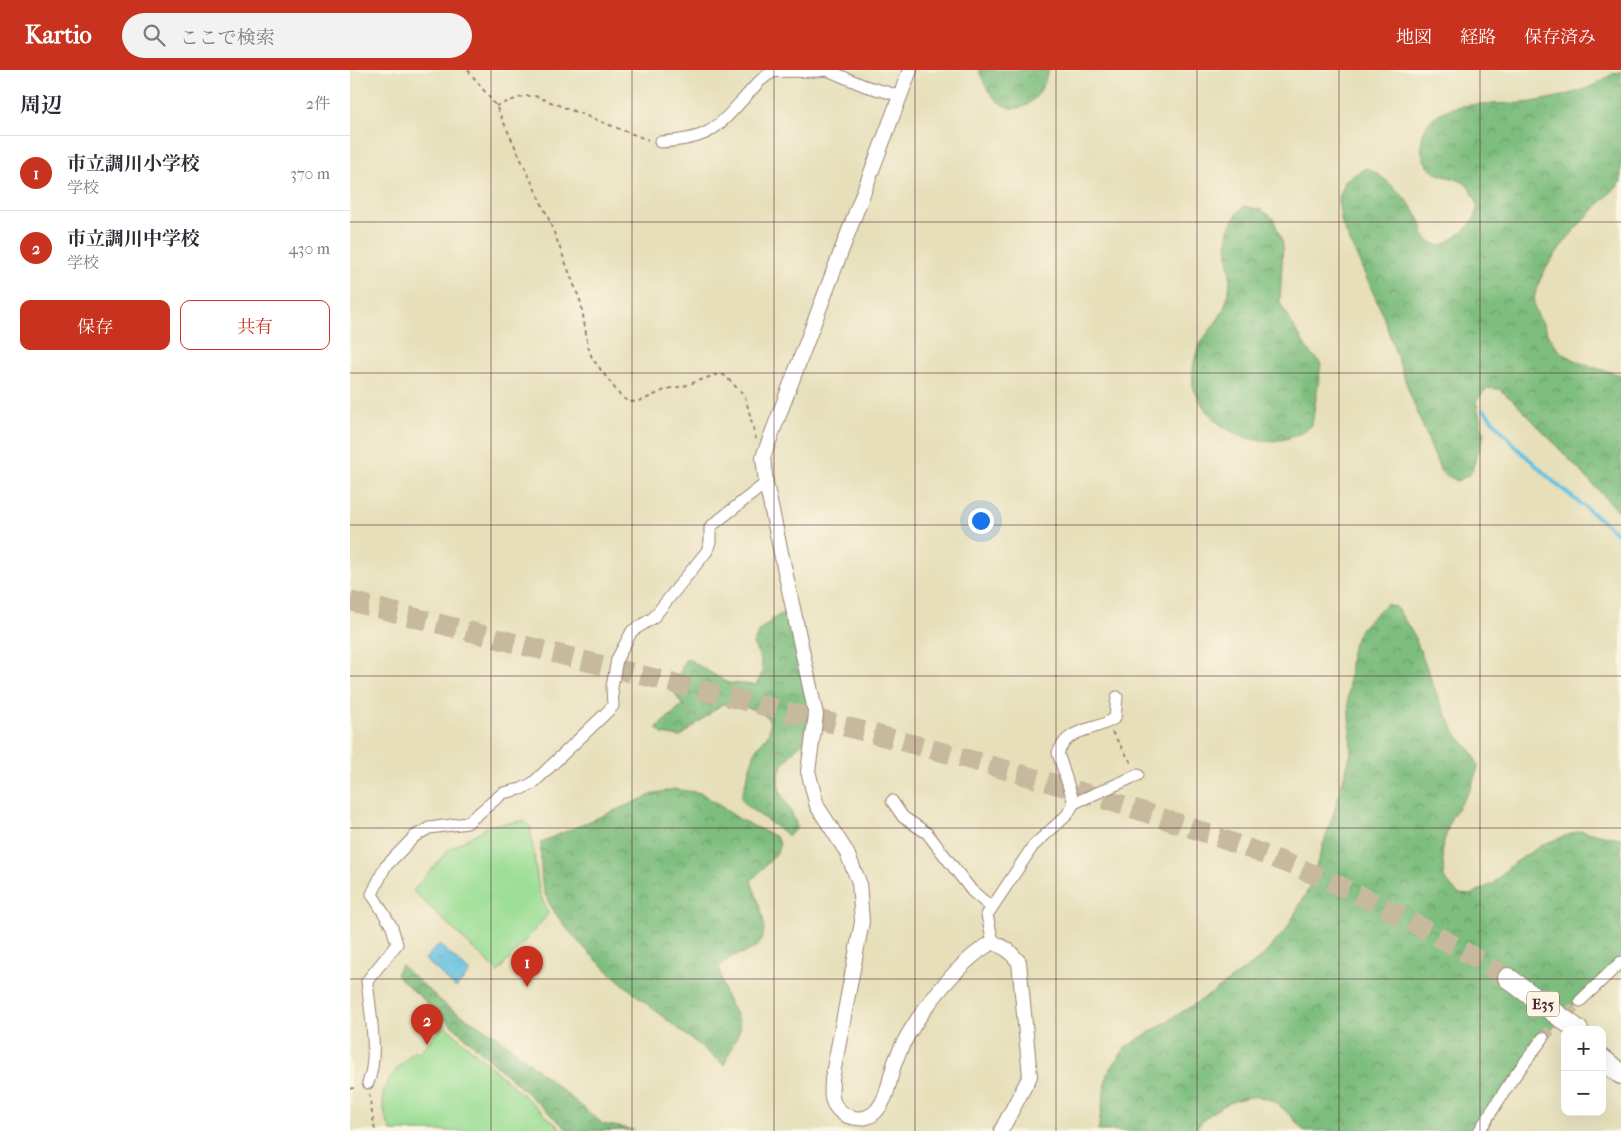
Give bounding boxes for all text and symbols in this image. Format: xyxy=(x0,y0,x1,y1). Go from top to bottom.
search box xyxy=(122,13,472,58)
text: Kartio xyxy=(25,21,92,49)
icon: search xyxy=(140,21,168,49)
text: ここで検索 xyxy=(180,27,275,49)
text: 地図 xyxy=(1396,27,1432,48)
text: 経路 xyxy=(1460,27,1496,48)
text: 保存済み xyxy=(1524,27,1596,48)
text: 周辺 xyxy=(20,93,62,117)
text: 2件 xyxy=(306,94,330,113)
text: 市立調川小学校 xyxy=(67,153,200,175)
text: 1 xyxy=(33,164,39,183)
text: 370 m xyxy=(290,164,330,183)
text: 学校 xyxy=(67,178,99,197)
text: 市立調川中学校 xyxy=(67,228,200,250)
text: 2 xyxy=(32,239,40,258)
text: 430 m xyxy=(288,239,330,258)
text: 学校 xyxy=(67,253,99,272)
button: 保存 xyxy=(20,300,170,350)
button: 共有 xyxy=(180,300,330,350)
your location xyxy=(968,508,994,534)
pin: 1 xyxy=(511,946,543,987)
road number: E35 xyxy=(1527,992,1559,1016)
pin: 2 xyxy=(411,1004,443,1045)
map controls xyxy=(1561,1026,1606,1116)
button: + xyxy=(1561,1026,1606,1071)
button: − xyxy=(1561,1071,1606,1116)

